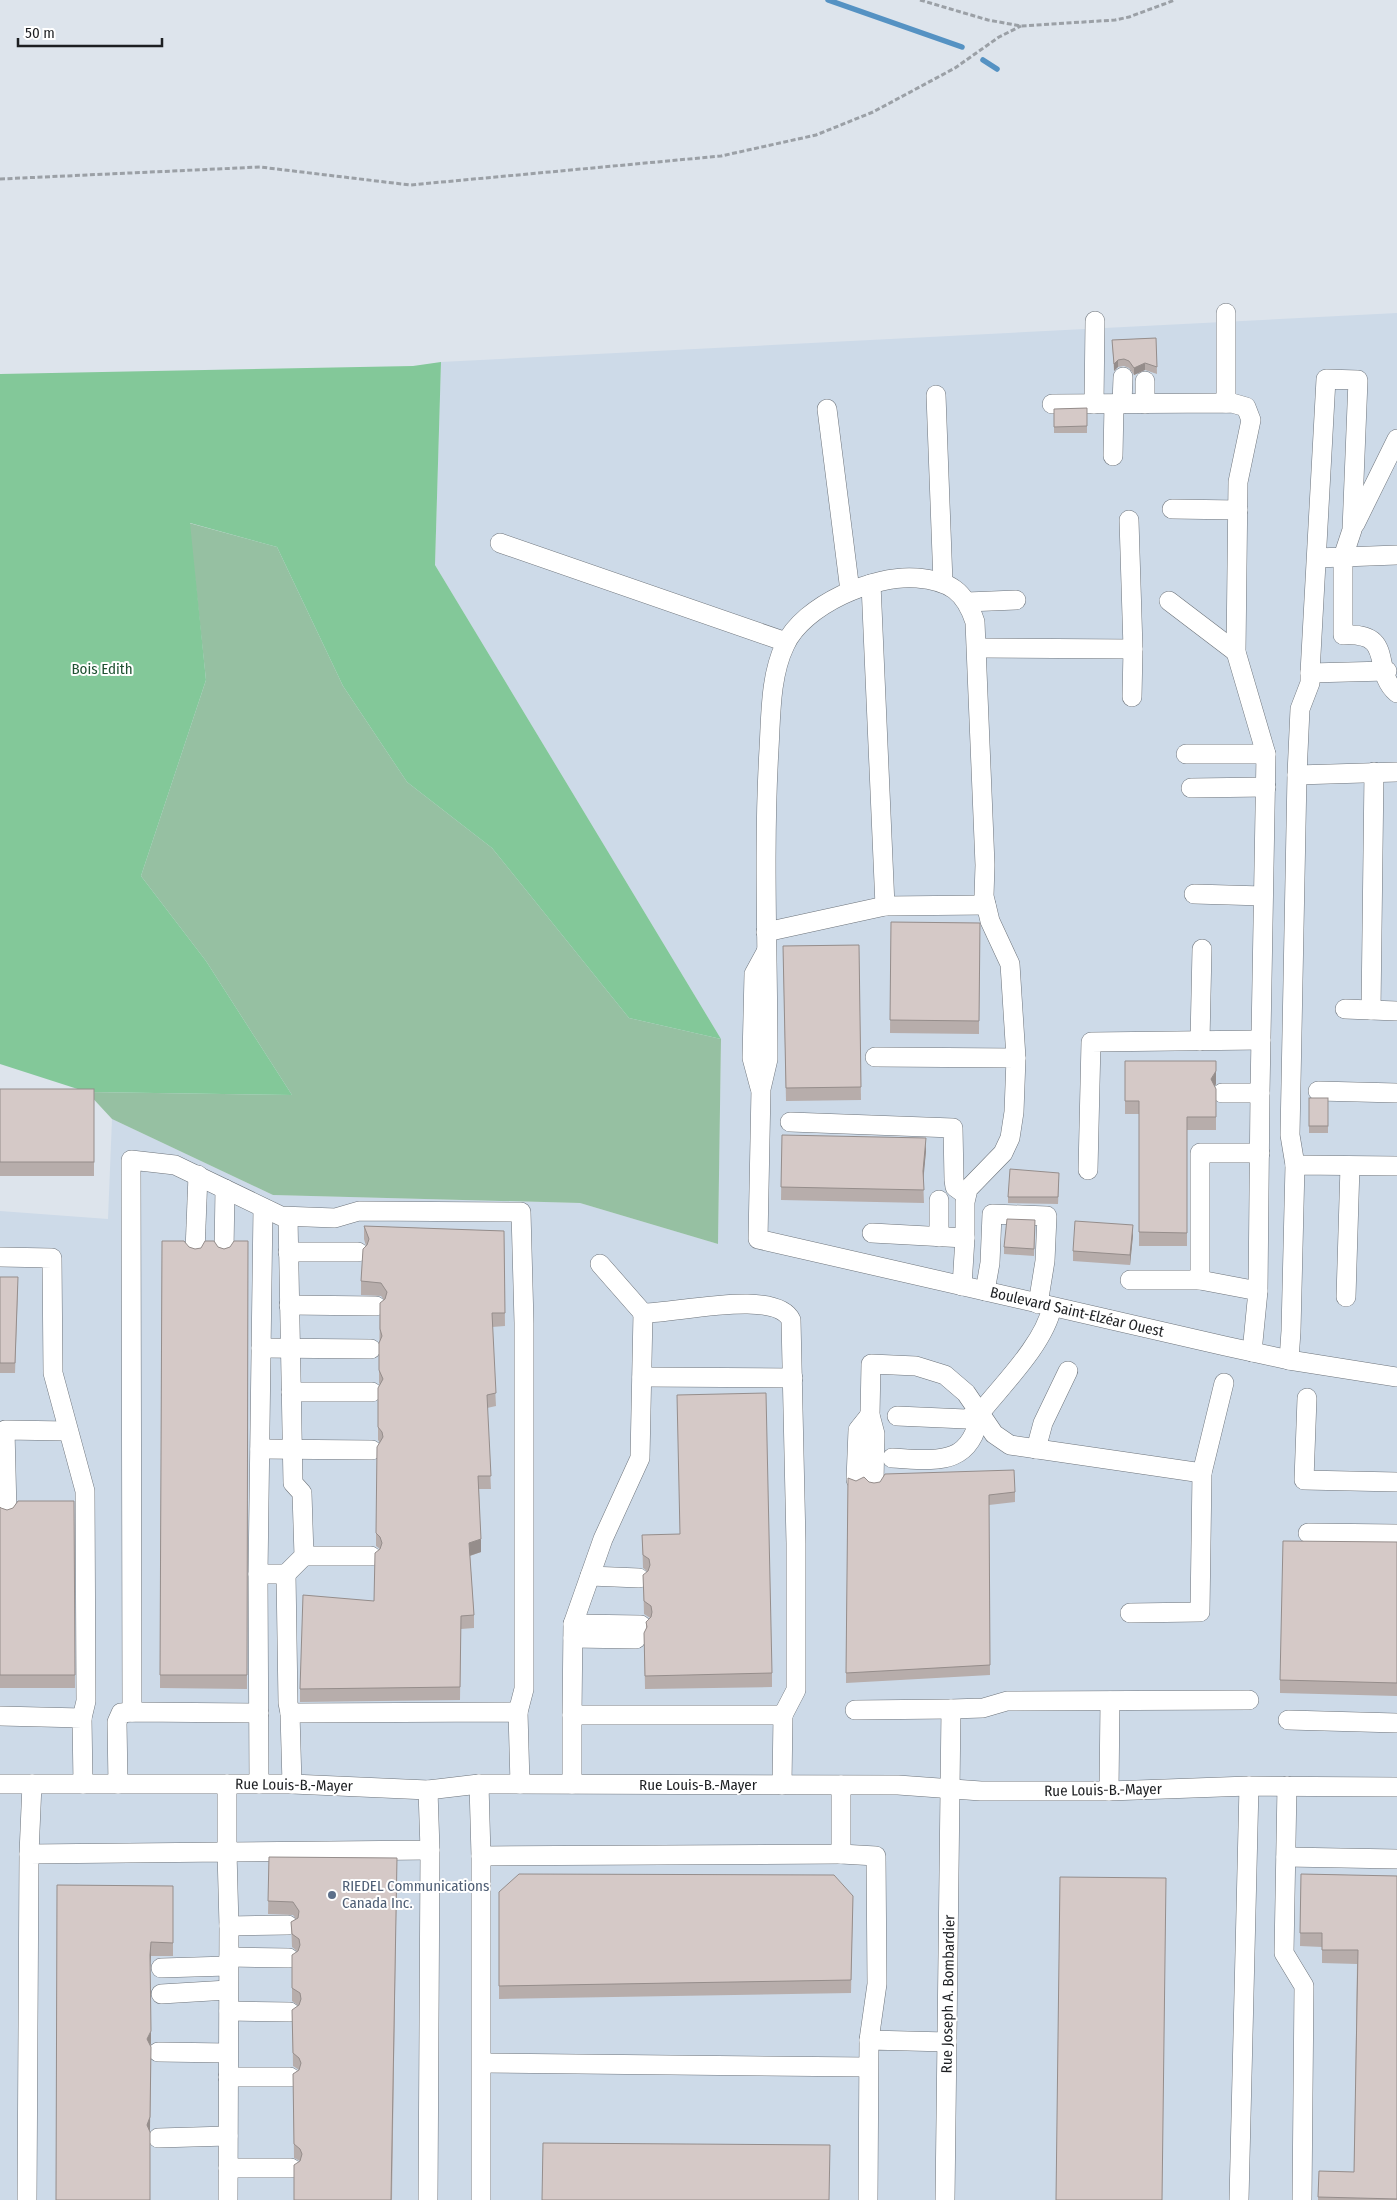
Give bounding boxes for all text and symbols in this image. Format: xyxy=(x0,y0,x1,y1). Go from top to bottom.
scale bar xyxy=(18,15,161,47)
text: 50 m xyxy=(25,24,55,42)
park label: Bois Edith xyxy=(71,660,133,678)
street label: Boulevard Saint-Elzéar Ouest xyxy=(988,1283,1166,1341)
street label: Rue Louis-B.-Mayer xyxy=(235,1775,354,1795)
street label: Rue Louis-B.-Mayer xyxy=(639,1776,758,1794)
street label: Rue Louis-B.-Mayer xyxy=(1044,1780,1163,1800)
place label: RIEDEL Communications Canada Inc. xyxy=(342,1877,489,1912)
marker: RIEDEL Communications Canada Inc. xyxy=(326,1889,338,1901)
street label: Rue Joseph A. Bombardier xyxy=(938,1914,958,2074)

